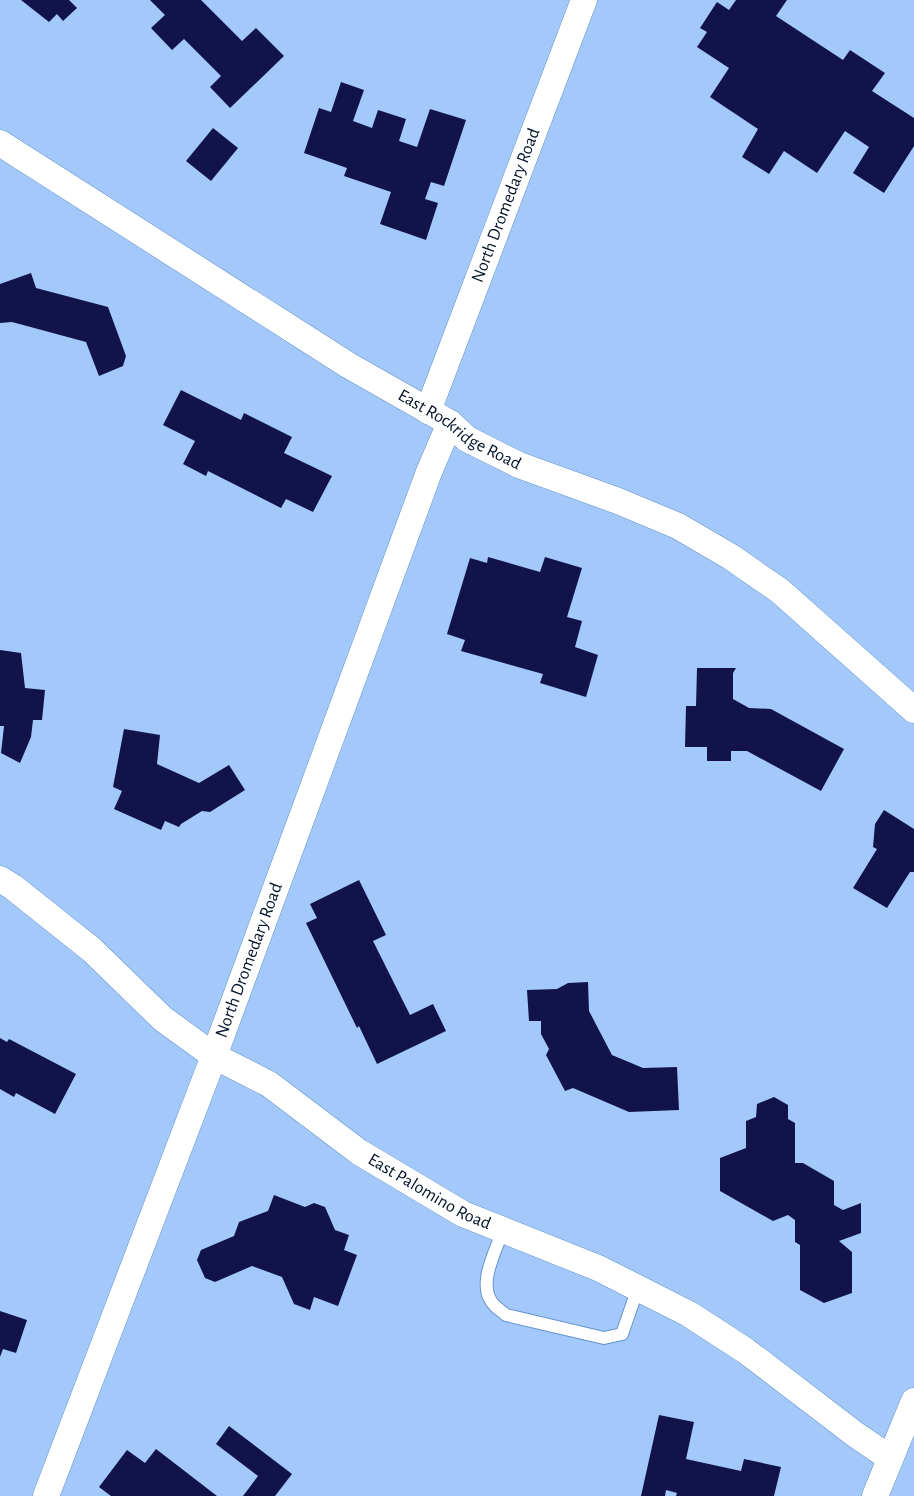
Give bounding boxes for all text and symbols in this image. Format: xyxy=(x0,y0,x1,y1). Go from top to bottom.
street label: North Dromedary Road xyxy=(469,126,543,285)
street label: East Rockridge Road xyxy=(395,386,524,473)
street label: North Dromedary Road xyxy=(213,880,286,1040)
street label: East Palomino Road xyxy=(365,1150,493,1233)

